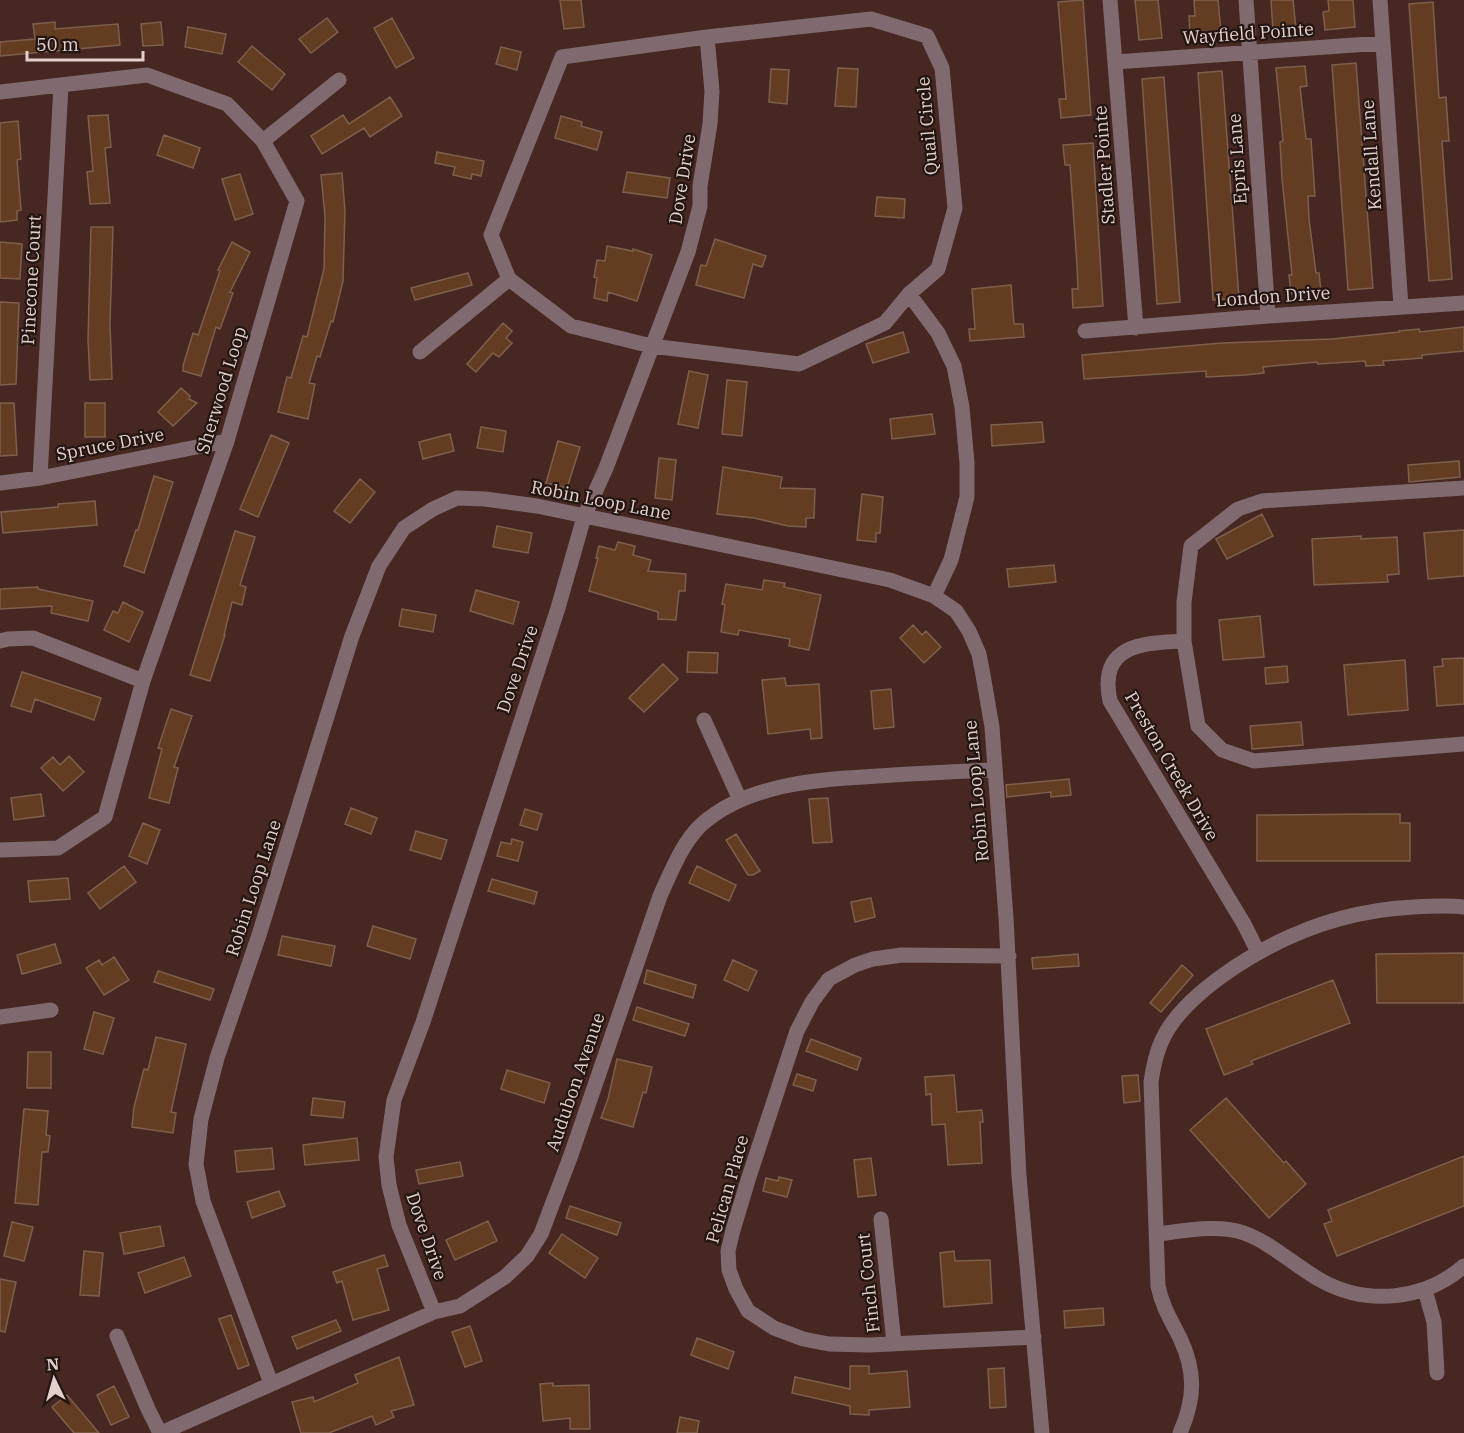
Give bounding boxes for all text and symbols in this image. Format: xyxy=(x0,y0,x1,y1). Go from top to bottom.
street label: Wayfield Pointe xyxy=(1182,17,1314,49)
scale bar xyxy=(27,24,142,62)
text: 50 m xyxy=(36,33,79,56)
street label: Quail Circle xyxy=(911,76,943,176)
street label: Kendall Lane xyxy=(1356,99,1386,211)
street label: Stadler Pointe xyxy=(1088,105,1120,225)
street label: Epris Lane xyxy=(1222,113,1252,205)
street label: Dove Drive xyxy=(663,132,701,226)
street label: Pinecone Court xyxy=(16,215,46,345)
street label: London Drive xyxy=(1215,281,1331,311)
street label: Sherwood Loop xyxy=(191,324,251,456)
street label: Spruce Drive xyxy=(54,422,166,466)
street label: Robin Loop Lane xyxy=(529,475,673,525)
street label: Dove Drive xyxy=(491,622,543,716)
street label: Preston Creek Drive xyxy=(1120,687,1224,845)
street label: Robin Loop Lane xyxy=(958,719,994,863)
street label: Robin Loop Lane xyxy=(220,817,286,959)
street label: Audubon Avenue xyxy=(540,1010,610,1154)
street label: Pelican Place xyxy=(701,1132,753,1246)
street label: Dove Drive xyxy=(401,1189,453,1283)
street label: Finch Court xyxy=(851,1232,885,1334)
north arrow xyxy=(24,1349,84,1409)
text: N xyxy=(46,1354,60,1375)

